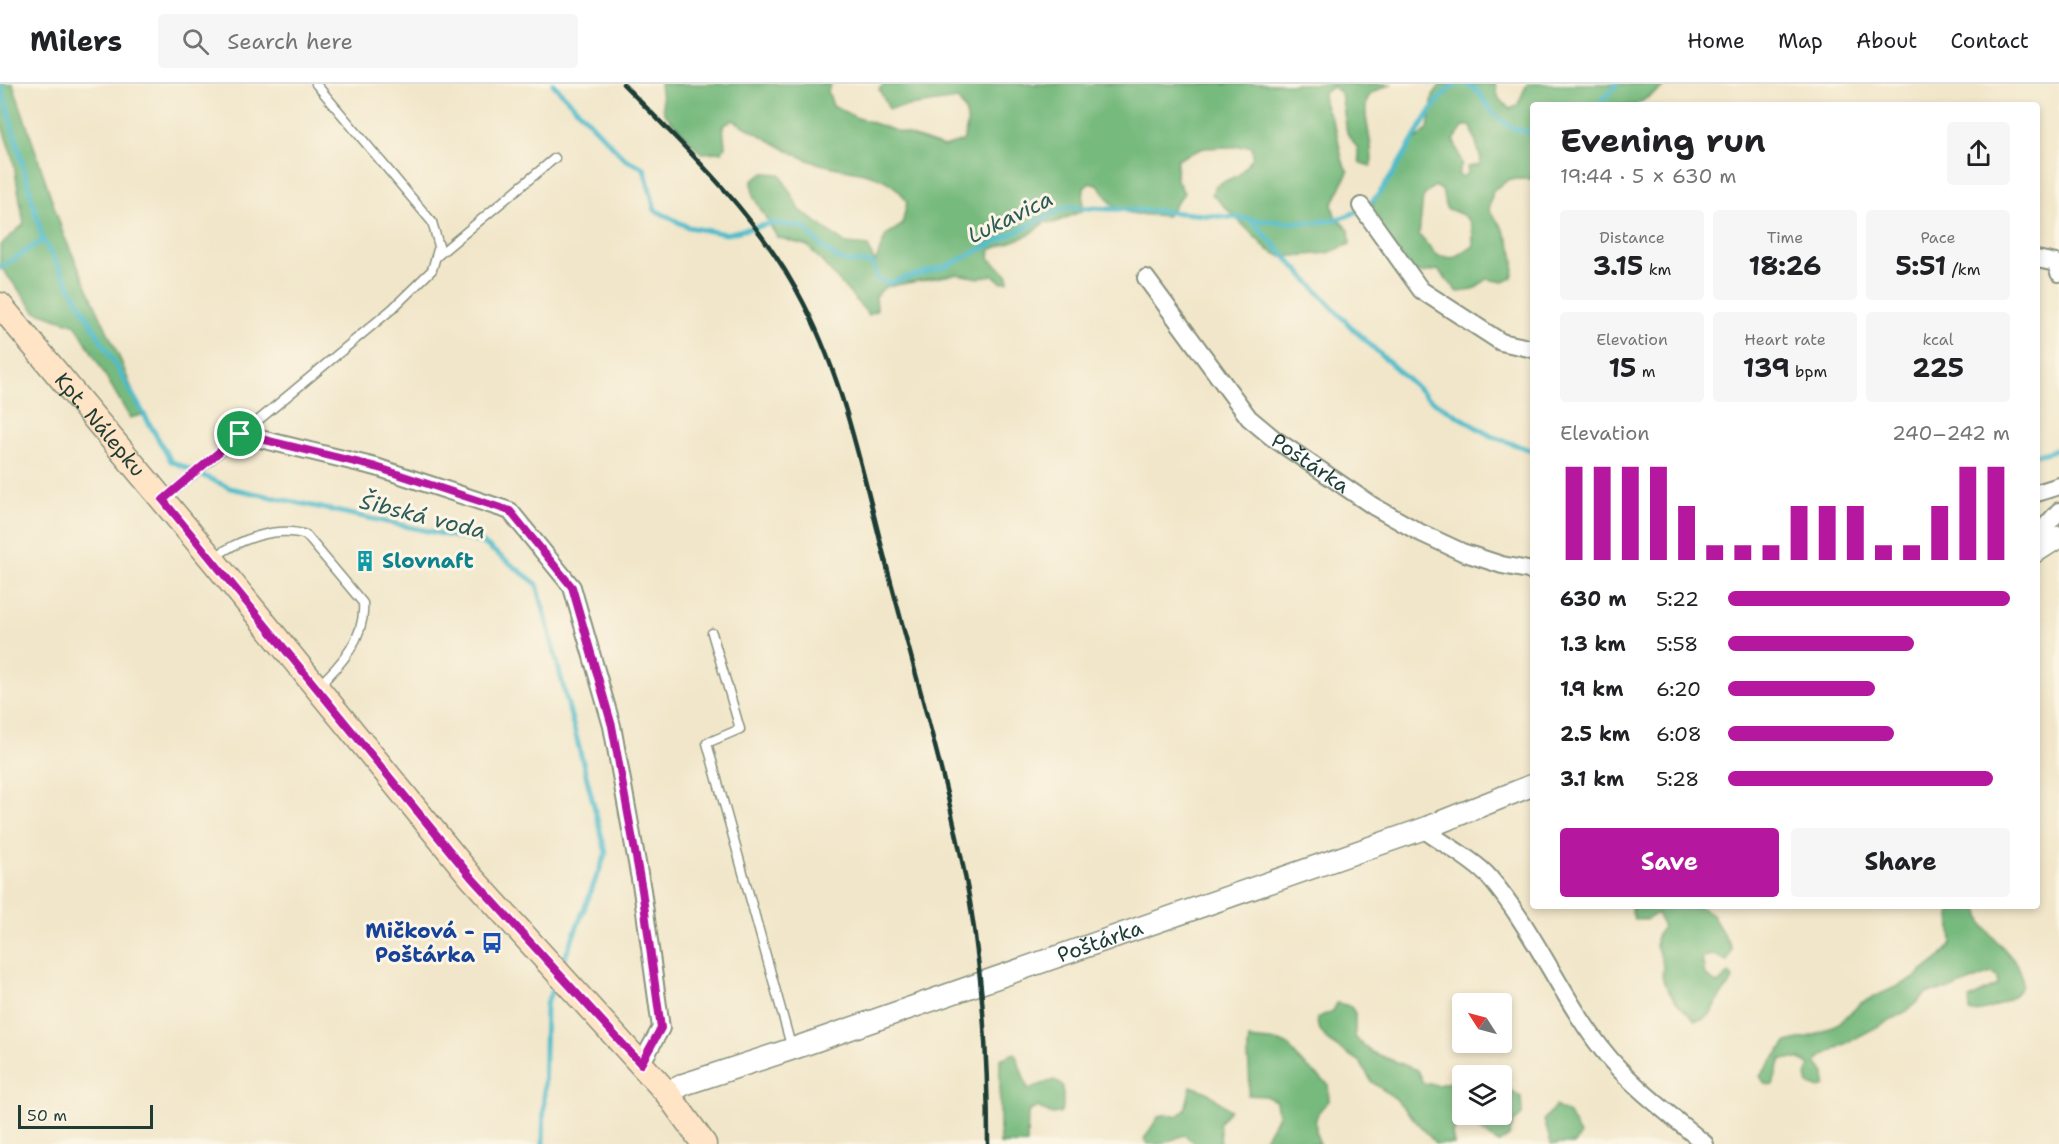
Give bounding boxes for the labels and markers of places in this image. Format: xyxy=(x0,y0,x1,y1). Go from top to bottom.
pin xyxy=(214,408,265,459)
place label: Slovnaft xyxy=(382,547,474,575)
building icon: Slovnaft xyxy=(353,549,377,573)
place label: Mičková - Poštárka xyxy=(365,917,476,969)
bus stop icon: Mičková - Poštárka xyxy=(480,931,504,955)

